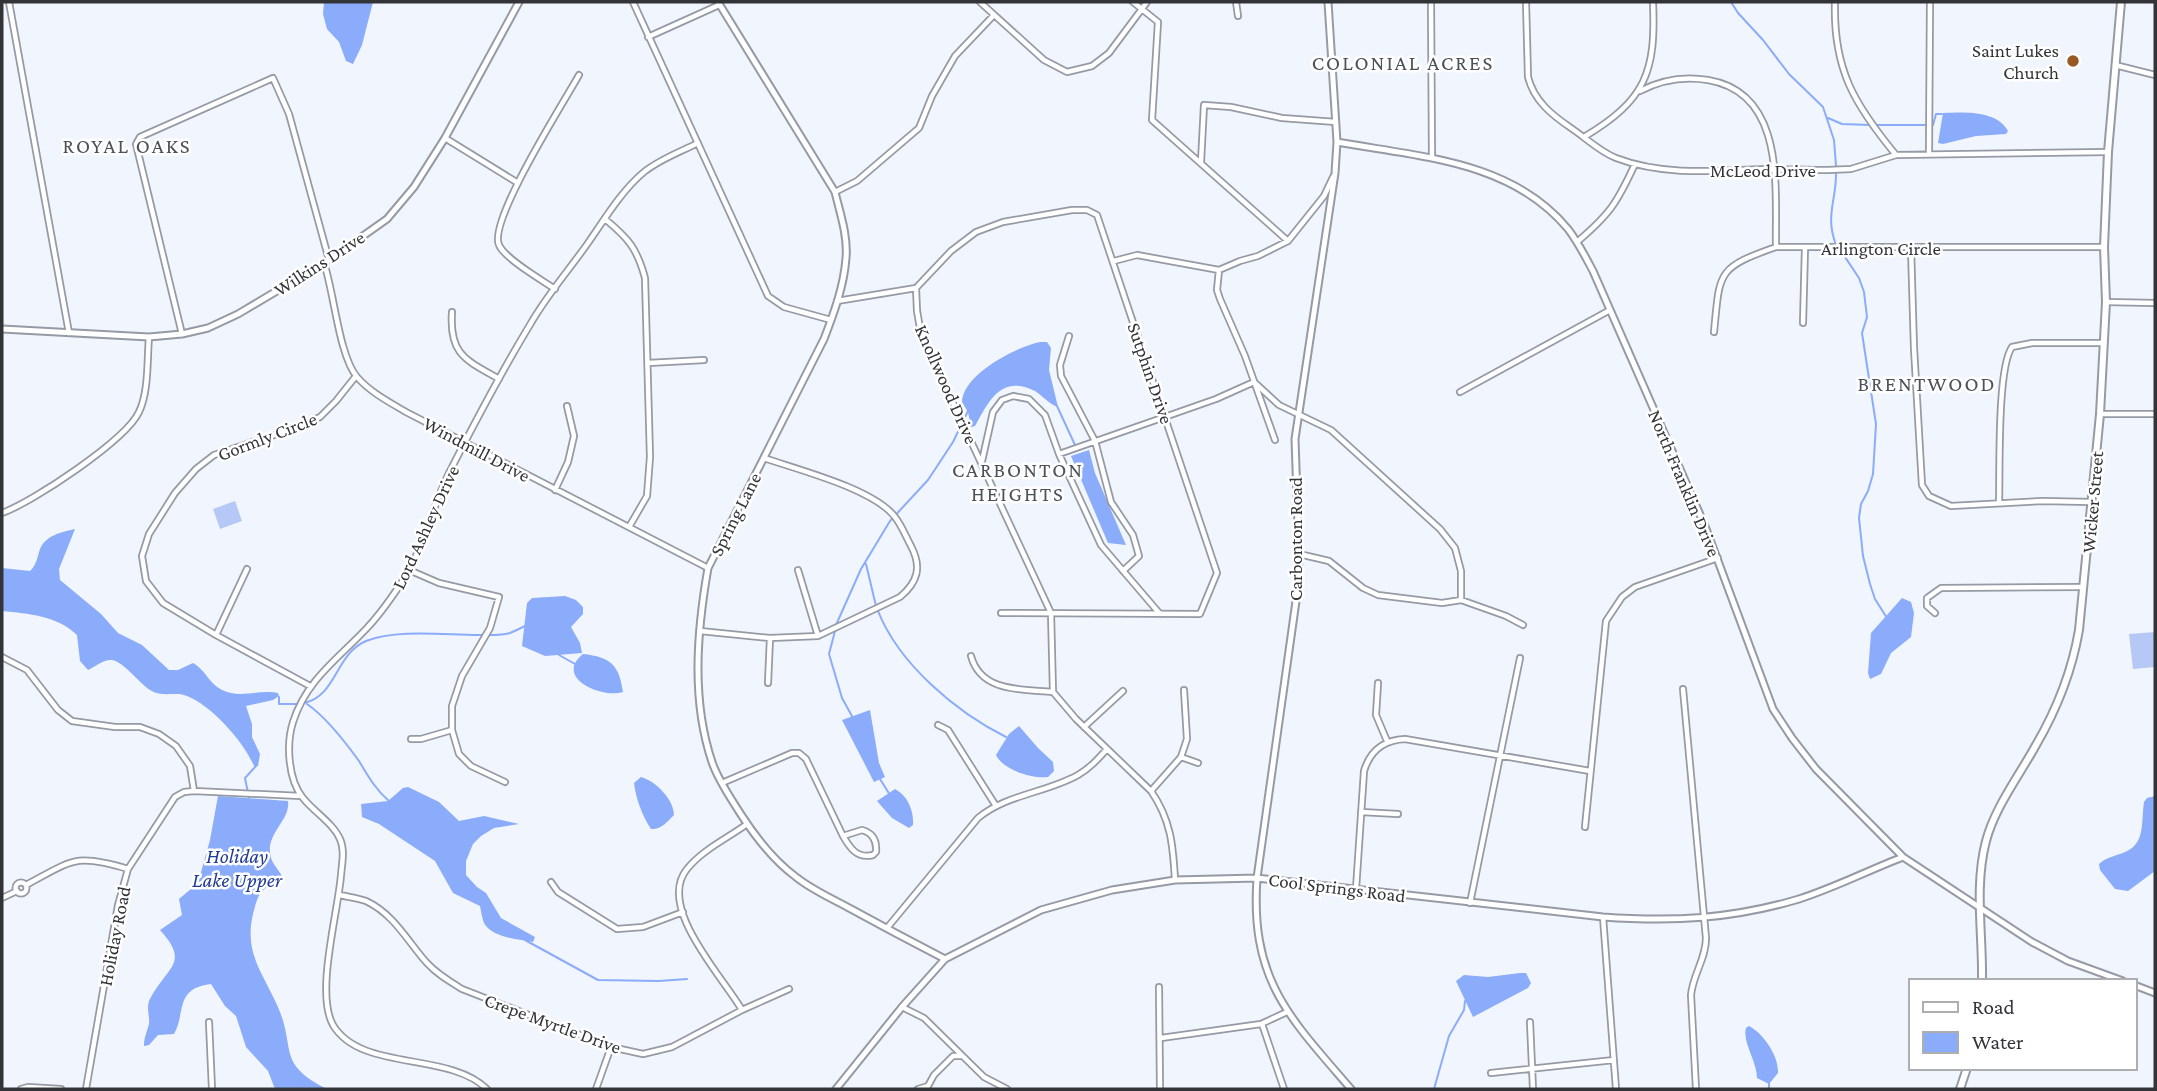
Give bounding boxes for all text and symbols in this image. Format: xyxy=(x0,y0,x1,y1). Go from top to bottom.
place label: Saint Lukes Church xyxy=(1972,40,2059,83)
district label: COLONIAL ACRES xyxy=(1312,51,1494,75)
marker: Saint Lukes Church xyxy=(2065,53,2081,69)
district label: ROYAL OAKS xyxy=(62,134,192,158)
street label: McLeod Drive xyxy=(1710,160,1816,181)
street label: Wilkins Drive xyxy=(270,226,368,300)
street label: Arlington Circle xyxy=(1821,238,1941,259)
street label: Sutphin Drive xyxy=(1123,320,1178,426)
street label: Knollwood Drive xyxy=(911,321,982,447)
district label: BRENTWOOD xyxy=(1858,372,1996,396)
street label: North Franklin Drive xyxy=(1644,407,1725,560)
street label: Gormly Circle xyxy=(215,408,320,465)
street label: Windmill Drive xyxy=(420,413,534,486)
street label: Wicker Street xyxy=(2078,450,2107,554)
district label: CARBONTON HEIGHTS xyxy=(952,458,1084,506)
street label: Lord Ashley Drive xyxy=(388,462,463,592)
street label: Spring Lane xyxy=(706,469,765,559)
street label: Carbonton Road xyxy=(1285,477,1306,601)
water label: Holiday Lake Upper xyxy=(192,844,283,892)
street label: Cool Springs Road xyxy=(1267,869,1407,906)
street label: Holiday Road xyxy=(95,884,134,988)
legend xyxy=(1909,979,2136,1070)
street label: Crepe Myrtle Drive xyxy=(482,989,624,1058)
text: Road xyxy=(1972,995,2015,1019)
text: Water xyxy=(1972,1030,2024,1054)

